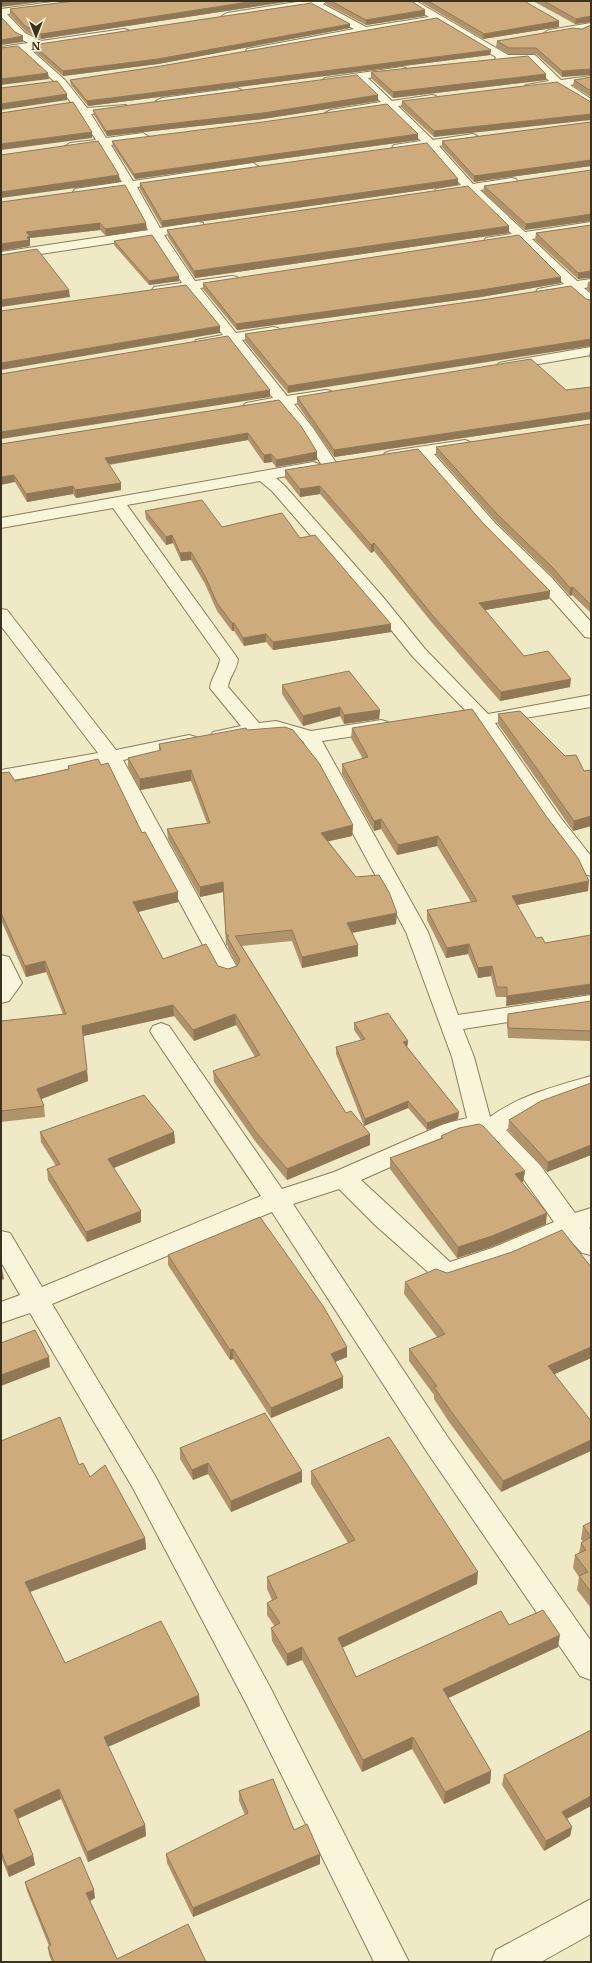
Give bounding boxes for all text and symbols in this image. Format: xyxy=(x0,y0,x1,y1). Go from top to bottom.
north arrow xyxy=(16,16,56,56)
text: N xyxy=(31,39,40,53)

